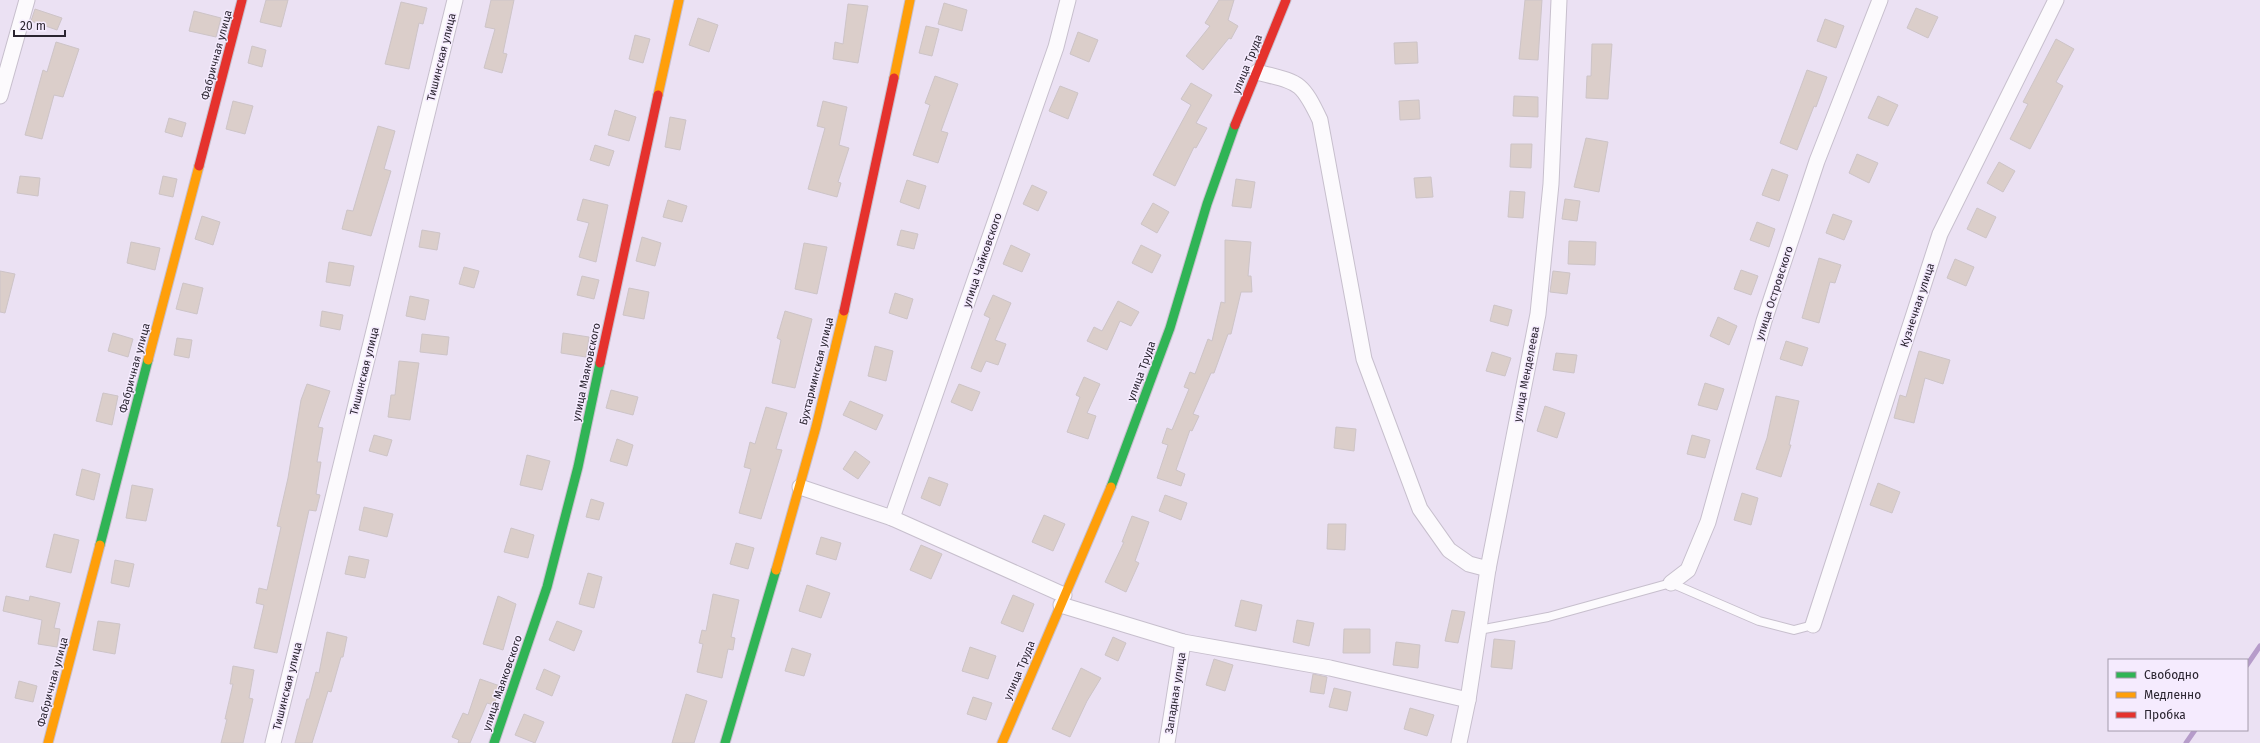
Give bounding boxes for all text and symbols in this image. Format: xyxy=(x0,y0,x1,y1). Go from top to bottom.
street label: Фабричная улица xyxy=(198,9,235,102)
scale bar xyxy=(14,12,65,38)
street label: Тишинская улица xyxy=(424,12,459,102)
text: 20 m xyxy=(20,19,46,33)
street label: улица Труда xyxy=(1230,32,1265,96)
street label: улица Чайковского xyxy=(960,211,1005,309)
street label: улица Островского xyxy=(1753,244,1796,342)
street label: Кузнечная улица xyxy=(1898,261,1937,349)
street label: Бухтарминская улица xyxy=(797,316,836,427)
street label: Фабричная улица xyxy=(116,322,153,415)
street label: улица Маяковского xyxy=(570,322,603,423)
street label: улица Менделеева xyxy=(1511,325,1542,423)
street label: Тишинская улица xyxy=(347,326,382,416)
street label: улица Труда xyxy=(1125,339,1158,403)
street label: улица Маяковского xyxy=(480,634,525,733)
street label: Фабричная улица xyxy=(34,636,71,729)
street label: улица Труда xyxy=(1001,639,1038,702)
street label: Тишинская улица xyxy=(270,641,305,731)
street label: Западная улица xyxy=(1163,651,1188,735)
legend xyxy=(2108,659,2248,731)
text: Свободно xyxy=(2144,668,2199,682)
text: Медленно xyxy=(2144,688,2201,702)
text: Пробка xyxy=(2144,708,2186,722)

